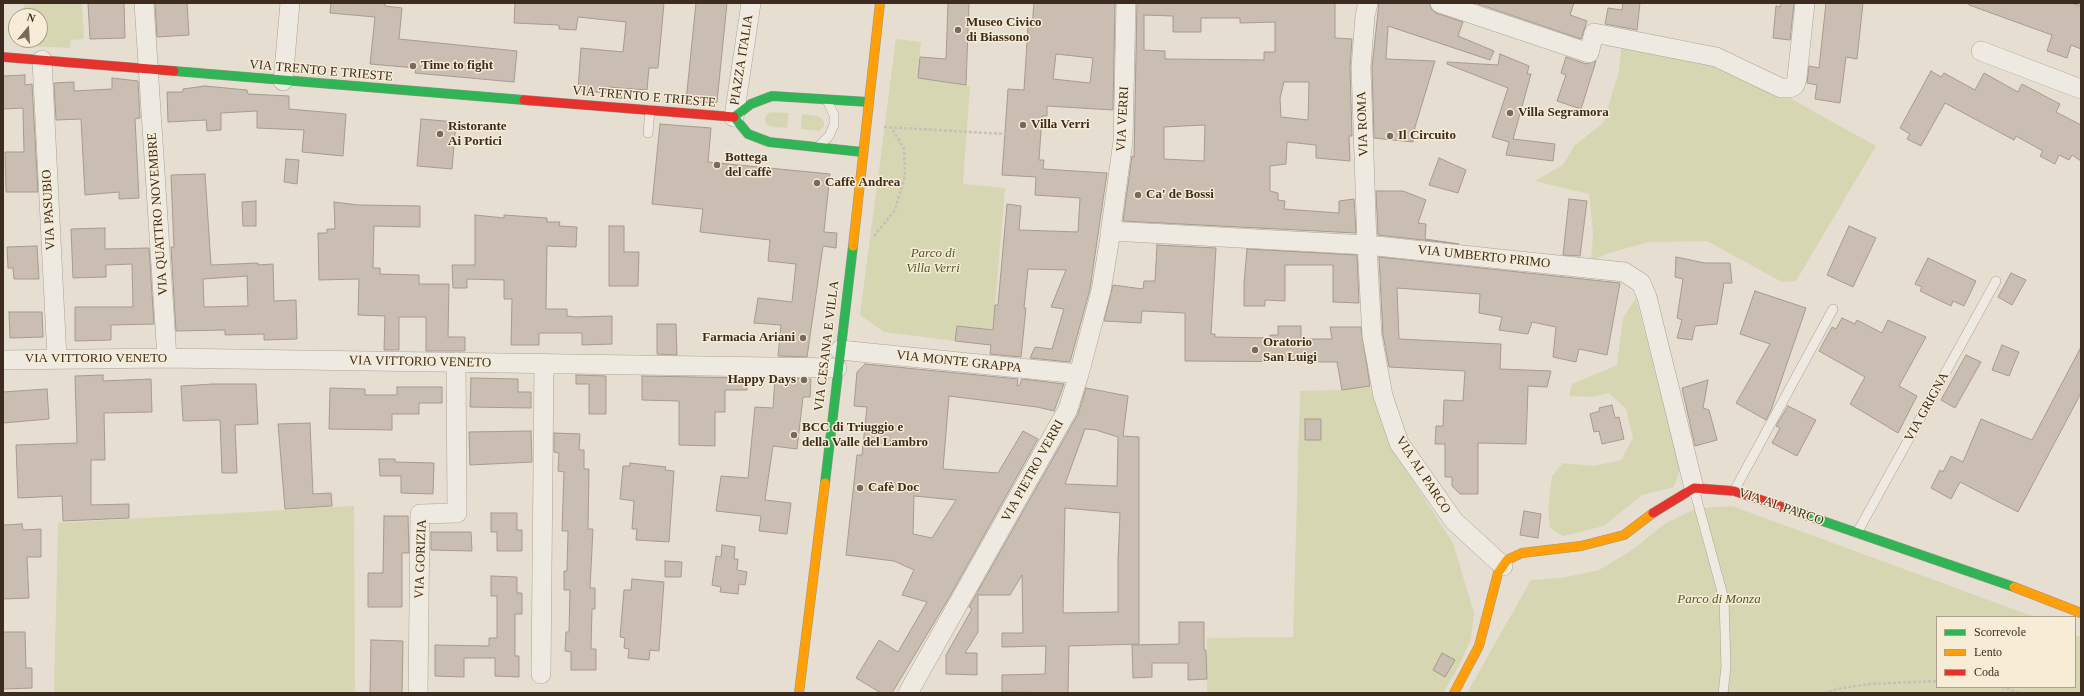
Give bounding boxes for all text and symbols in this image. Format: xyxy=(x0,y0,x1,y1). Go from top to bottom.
north arrow xyxy=(8,8,48,48)
text: N xyxy=(26,11,37,24)
street label: PIAZZA ITALIA xyxy=(727,13,757,107)
place label: Museo Civico di Biassono xyxy=(966,15,1041,46)
marker: Museo Civico di Biassono xyxy=(953,25,963,35)
street label: VIA TRENTO E TRIESTE xyxy=(249,57,393,85)
place label: Time to fight xyxy=(421,58,493,74)
marker: Time to fight xyxy=(408,61,418,71)
street label: VIA TRENTO E TRIESTE xyxy=(572,83,716,111)
street label: VIA VERRI xyxy=(1114,86,1132,152)
street label: VIA ROMA xyxy=(1354,91,1372,157)
place label: Villa Segramora xyxy=(1518,105,1609,121)
marker: Villa Segramora xyxy=(1505,108,1515,118)
place label: Villa Verri xyxy=(1031,117,1090,133)
place label: Ristorante Ai Portici xyxy=(448,119,506,150)
marker: Villa Verri xyxy=(1018,120,1028,130)
place label: Il Circuito xyxy=(1398,128,1456,144)
marker: Ristorante Ai Portici xyxy=(435,129,445,139)
marker: Il Circuito xyxy=(1385,131,1395,141)
street label: VIA QUATTRO NOVEMBRE xyxy=(145,132,171,296)
place label: Bottega del caffè xyxy=(725,150,772,181)
marker: Bottega del caffè xyxy=(712,160,722,170)
street label: VIA PASUBIO xyxy=(39,169,59,251)
place label: Caffè Andrea xyxy=(825,175,900,191)
marker: Caffè Andrea xyxy=(812,178,822,188)
place label: Ca' de Bossi xyxy=(1146,187,1214,203)
marker: Ca' de Bossi xyxy=(1133,190,1143,200)
street label: VIA UMBERTO PRIMO xyxy=(1417,242,1551,272)
park label: Parco di Villa Verri xyxy=(906,246,960,277)
street label: VIA CESANA E VILLA xyxy=(811,280,843,412)
place label: Farmacia Ariani xyxy=(702,330,795,346)
marker: Farmacia Ariani xyxy=(798,333,808,343)
place label: Oratorio San Luigi xyxy=(1263,335,1317,366)
marker: Oratorio San Luigi xyxy=(1250,345,1260,355)
street label: VIA MONTE GRAPPA xyxy=(896,348,1022,376)
street label: VIA VITTORIO VENETO xyxy=(25,351,167,367)
street label: VIA VITTORIO VENETO xyxy=(349,353,491,371)
street label: VIA GRIGNA xyxy=(1902,370,1952,444)
place label: Happy Days xyxy=(728,372,796,388)
marker: Happy Days xyxy=(799,375,809,385)
street label: VIA PIETRO VERRI xyxy=(999,417,1067,525)
place label: BCC di Triuggio e della Valle del Lambro xyxy=(802,420,928,451)
marker: BCC di Triuggio e della Valle del Lambro xyxy=(789,430,799,440)
street label: VIA AL PARCO xyxy=(1392,433,1454,517)
place label: Cafè Doc xyxy=(868,480,919,496)
marker: Cafè Doc xyxy=(855,483,865,493)
street label: VIA AL PARCO xyxy=(1736,485,1826,529)
street label: VIA GORIZIA xyxy=(412,519,430,599)
park label: Parco di Monza xyxy=(1677,592,1761,608)
legend xyxy=(1936,616,2076,688)
text: Scorrevole xyxy=(1974,625,2026,639)
text: Lento xyxy=(1974,645,2002,659)
text: Coda xyxy=(1974,665,1999,679)

